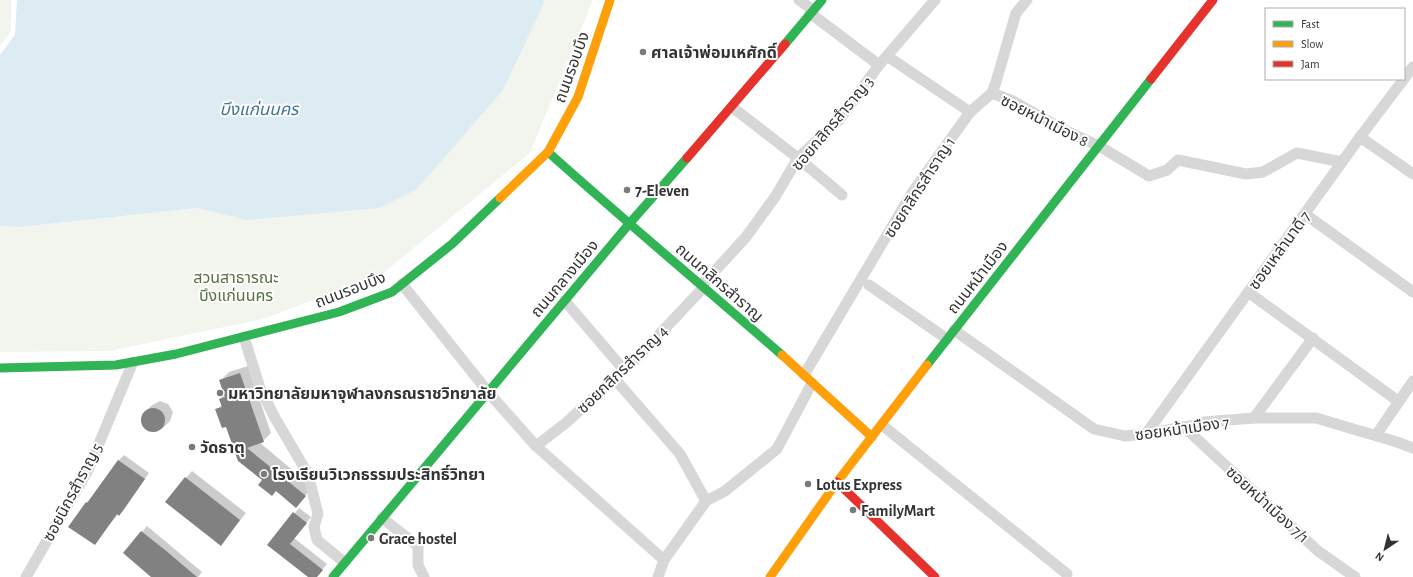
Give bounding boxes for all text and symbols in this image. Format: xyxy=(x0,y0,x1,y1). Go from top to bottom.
legend xyxy=(1265,8,1405,80)
text: Fast xyxy=(1301,18,1320,30)
street label: ถนนรอบบึง xyxy=(552,30,592,105)
text: Slow xyxy=(1301,38,1323,50)
place label: ศาลเจ้าพ่อมเหศักดิ์ xyxy=(651,42,778,61)
marker: ศาลเจ้าพ่อมเหศักดิ์ xyxy=(638,47,648,57)
text: Jam xyxy=(1301,58,1320,70)
street label: ซอยกสิกรสำราญ 3 xyxy=(789,74,877,174)
street label: ซอยหน้าเมือง 8 xyxy=(998,92,1091,150)
water label: บึงแก่นนคร xyxy=(220,100,300,118)
street label: ซอยกสิกรสำราญ 1 xyxy=(881,134,958,241)
place label: 7-Eleven xyxy=(635,183,689,199)
marker: 7-Eleven xyxy=(622,185,632,195)
street label: ซอยเหล่านาดี 7 xyxy=(1245,207,1314,293)
street label: ถนนกลางเมือง xyxy=(528,237,602,320)
street label: ถนนหน้าเมือง xyxy=(945,238,1011,317)
street label: ถนนกสิกรสำราญ xyxy=(673,241,766,325)
street label: ถนนรอบบึง xyxy=(313,269,388,311)
park label: สวนสาธารณะ บึงแก่นนคร xyxy=(193,270,279,304)
street label: ซอยกสิกรสำราญ 4 xyxy=(574,323,671,417)
place label: มหาวิทยาลัยมหาจุฬาลงกรณราชวิทยาลัย xyxy=(228,386,497,403)
marker: มหาวิทยาลัยมหาจุฬาลงกรณราชวิทยาลัย xyxy=(215,388,225,398)
street label: ซอยหน้าเมือง 7 xyxy=(1134,414,1231,444)
place label: วัดธาตุ xyxy=(200,440,245,457)
street label: ซอยนิกรสำราญ 5 xyxy=(40,441,105,544)
marker: วัดธาตุ xyxy=(187,442,197,452)
place label: โรงเรียนวิเวกธรรมประสิทธิ์วิทยา xyxy=(272,464,485,483)
street label: ซอยหน้าเมือง 7/1 xyxy=(1223,464,1312,546)
marker: โรงเรียนวิเวกธรรมประสิทธิ์วิทยา xyxy=(259,469,269,479)
place label: Lotus Express xyxy=(816,477,902,493)
marker: Lotus Express xyxy=(803,479,813,489)
place label: FamilyMart xyxy=(861,503,936,520)
marker: FamilyMart xyxy=(848,505,858,515)
north arrow xyxy=(1365,529,1405,569)
place label: Grace hostel xyxy=(379,531,457,547)
marker: Grace hostel xyxy=(366,533,376,543)
text: N xyxy=(1373,550,1386,563)

